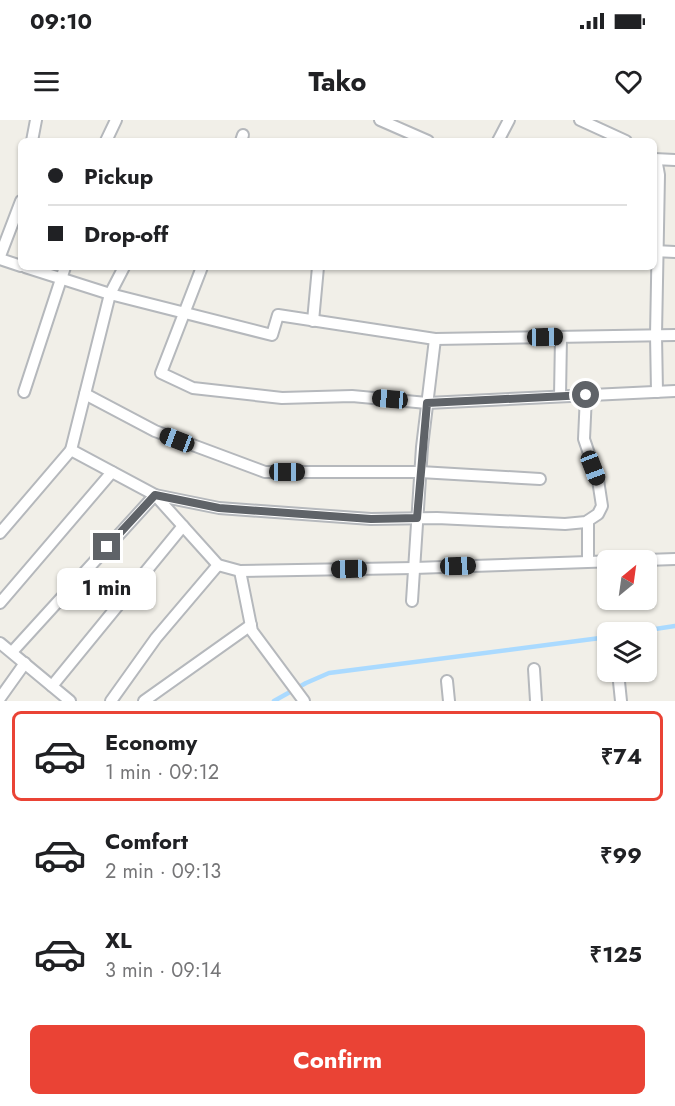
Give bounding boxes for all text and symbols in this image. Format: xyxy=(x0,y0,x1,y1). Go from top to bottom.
text: 09:10 xyxy=(30,5,92,37)
text: Tako xyxy=(308,62,367,101)
icon: menu xyxy=(30,65,63,98)
icon: heart xyxy=(612,65,645,98)
text: Pickup xyxy=(84,160,153,192)
text: Drop-off xyxy=(84,218,168,250)
car xyxy=(527,328,563,346)
route start xyxy=(572,381,599,408)
car xyxy=(371,388,409,410)
car xyxy=(157,425,197,455)
car xyxy=(578,448,608,488)
car xyxy=(269,463,305,481)
route end xyxy=(93,533,120,560)
north arrow xyxy=(597,550,657,610)
map controls xyxy=(597,550,657,682)
car xyxy=(440,556,476,576)
car xyxy=(331,560,367,578)
callout: 1 min xyxy=(57,568,156,610)
text: 1 min xyxy=(82,574,131,603)
button: layers xyxy=(597,622,657,682)
text: Economy xyxy=(105,726,197,758)
icon: car xyxy=(33,729,87,783)
text: ₹74 xyxy=(601,740,642,772)
text: 1 min · 09:12 xyxy=(105,758,219,787)
text: Comfort xyxy=(105,825,188,857)
icon: car xyxy=(33,828,87,882)
text: ₹99 xyxy=(600,839,642,871)
text: 2 min · 09:13 xyxy=(105,857,221,886)
text: XL xyxy=(105,924,132,956)
icon: car xyxy=(33,927,87,981)
text: ₹125 xyxy=(590,938,642,970)
text: 3 min · 09:14 xyxy=(105,956,221,985)
button: Confirm xyxy=(30,1025,645,1094)

